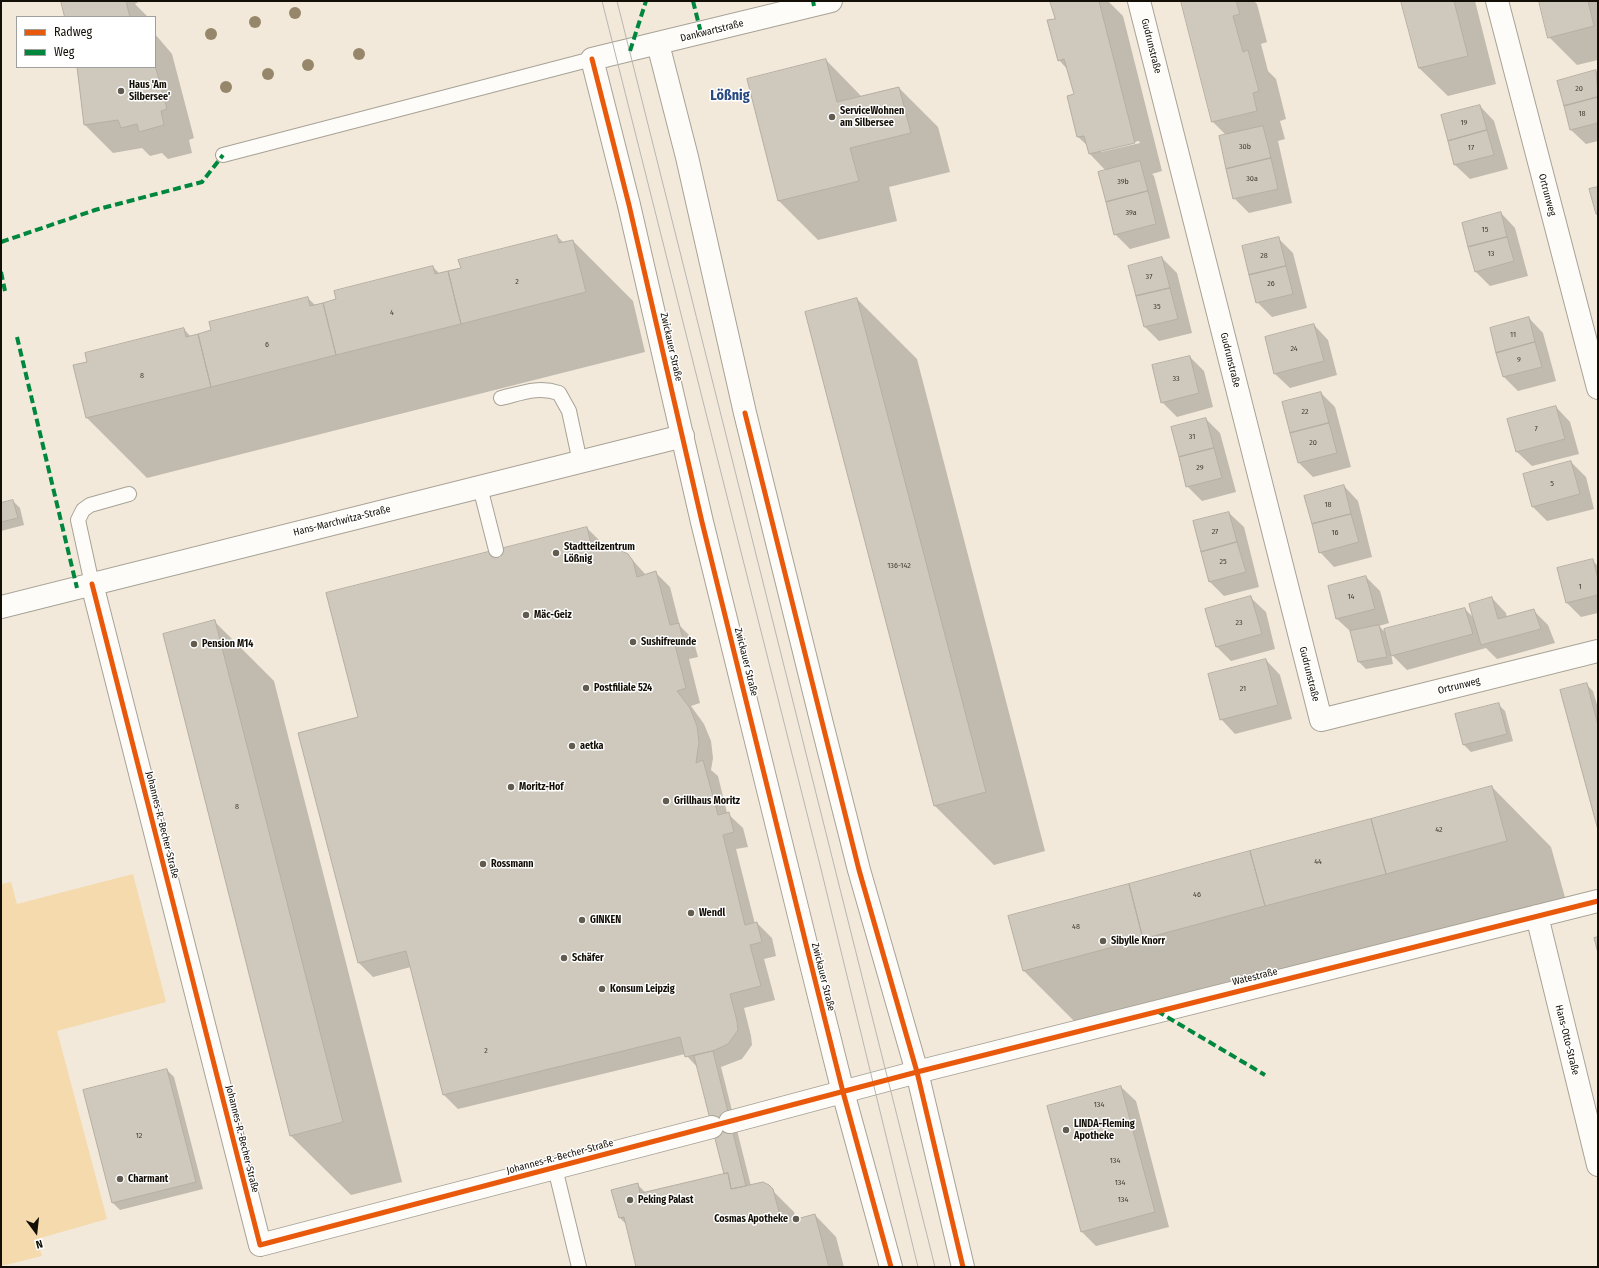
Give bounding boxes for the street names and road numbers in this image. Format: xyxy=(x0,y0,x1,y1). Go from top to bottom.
street label: Dankwartstraße xyxy=(679,17,745,45)
street label: Gudrunstraße xyxy=(1138,17,1164,75)
street label: Ortrunweg xyxy=(1536,173,1558,217)
street label: Zwickauer Straße xyxy=(657,312,685,382)
street label: Gudrunstraße xyxy=(1217,331,1243,389)
street label: Hans-Marchwitza-Straße xyxy=(292,503,392,539)
street label: Zwickauer Straße xyxy=(732,627,760,697)
street label: Gudrunstraße xyxy=(1296,645,1322,703)
street label: Ortrunweg xyxy=(1437,675,1481,697)
street label: Johannes-R.-Becher-Straße xyxy=(143,770,181,880)
street label: Zwickauer Straße xyxy=(809,942,837,1012)
street label: Watestraße xyxy=(1231,966,1279,988)
street label: Hans-Otto-Straße xyxy=(1552,1004,1582,1076)
street label: Johannes-R.-Becher-Straße xyxy=(223,1084,261,1194)
street label: Johannes-R.-Becher-Straße xyxy=(505,1137,615,1177)

